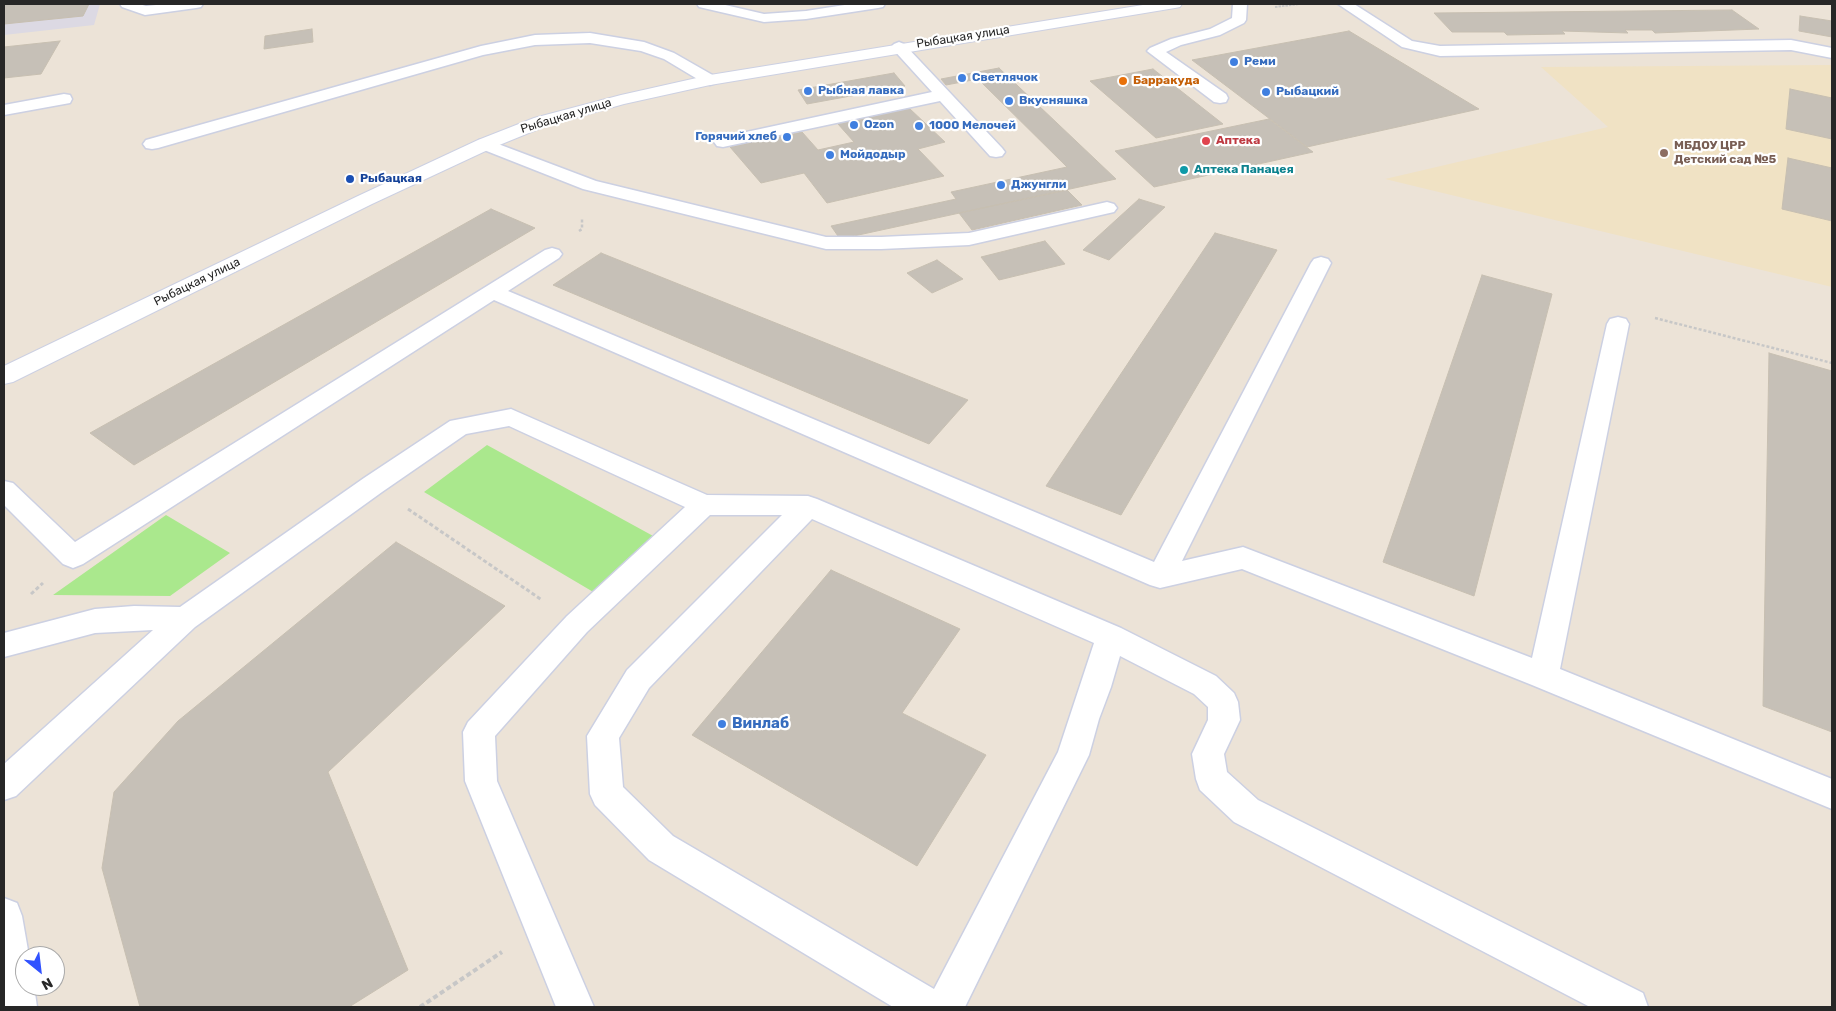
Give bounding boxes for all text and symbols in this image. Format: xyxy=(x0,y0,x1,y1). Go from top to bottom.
street label: Рыбацкая улица xyxy=(915,23,1011,51)
place label: Реми xyxy=(1244,55,1276,69)
marker: Реми xyxy=(1228,56,1240,68)
place label: Светлячок xyxy=(972,71,1038,85)
marker: Светлячок xyxy=(956,72,968,84)
place label: Барракуда xyxy=(1133,74,1200,88)
marker: Барракуда xyxy=(1117,75,1129,87)
place label: Рыбная лавка xyxy=(818,84,904,98)
marker: Рыбная лавка xyxy=(802,85,814,97)
place label: Рыбацкий xyxy=(1276,85,1339,99)
marker: Рыбацкий xyxy=(1260,86,1272,98)
place label: Вкусняшка xyxy=(1019,94,1088,108)
street label: Рыбацкая улица xyxy=(519,95,613,137)
marker: Вкусняшка xyxy=(1003,95,1015,107)
place label: Ozon xyxy=(864,118,894,132)
marker: Ozon xyxy=(848,119,860,131)
place label: 1000 Мелочей xyxy=(929,119,1016,133)
marker: 1000 Мелочей xyxy=(913,120,925,132)
place label: Горячий хлеб xyxy=(695,130,777,144)
marker: Горячий хлеб xyxy=(781,131,793,143)
place label: Аптека xyxy=(1216,134,1260,148)
marker: Аптека xyxy=(1200,135,1212,147)
place label: МБДОУ ЦРР Детский сад №5 xyxy=(1674,139,1776,167)
marker: МБДОУ ЦРР Детский сад №5 xyxy=(1658,147,1670,159)
place label: Мойдодыр xyxy=(840,148,905,162)
marker: Мойдодыр xyxy=(824,149,836,161)
place label: Аптека Панацея xyxy=(1194,163,1294,177)
marker: Аптека Панацея xyxy=(1178,164,1190,176)
place label: Рыбацкая xyxy=(360,172,422,186)
marker: Рыбацкая xyxy=(344,173,356,185)
place label: Джунгли xyxy=(1011,178,1066,192)
marker: Джунгли xyxy=(995,179,1007,191)
street label: Рыбацкая улица xyxy=(151,255,243,309)
place label: Винлаб xyxy=(732,715,789,733)
marker: Винлаб xyxy=(716,718,728,730)
north arrow xyxy=(15,946,65,996)
text: N xyxy=(39,974,56,994)

